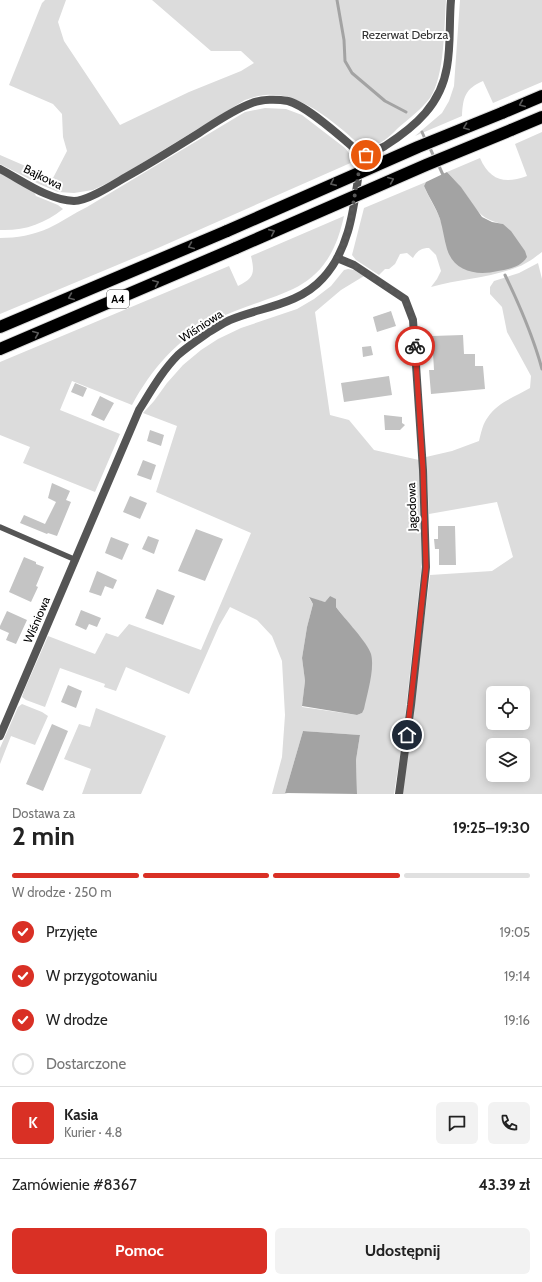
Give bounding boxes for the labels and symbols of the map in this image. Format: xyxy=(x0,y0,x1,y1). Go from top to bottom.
park label: Rezerwat Debrza xyxy=(362,27,448,42)
one-way arrow xyxy=(519,100,526,108)
one-way arrow xyxy=(462,122,469,130)
pin xyxy=(349,138,383,172)
street label: Bajkowa xyxy=(21,161,65,192)
one-way arrow xyxy=(387,177,394,185)
one-way arrow xyxy=(330,179,337,187)
one-way arrow xyxy=(267,229,275,237)
one-way arrow xyxy=(188,241,196,249)
one-way arrow xyxy=(151,280,159,288)
road number: A4 xyxy=(107,290,129,308)
one-way arrow xyxy=(68,292,75,300)
street label: Wiśniowa xyxy=(176,306,226,345)
courier xyxy=(395,326,435,366)
one-way arrow xyxy=(32,330,39,338)
street label: Jagodowa xyxy=(403,482,420,533)
street label: Wiśniowa xyxy=(20,594,53,645)
pin xyxy=(390,718,424,752)

